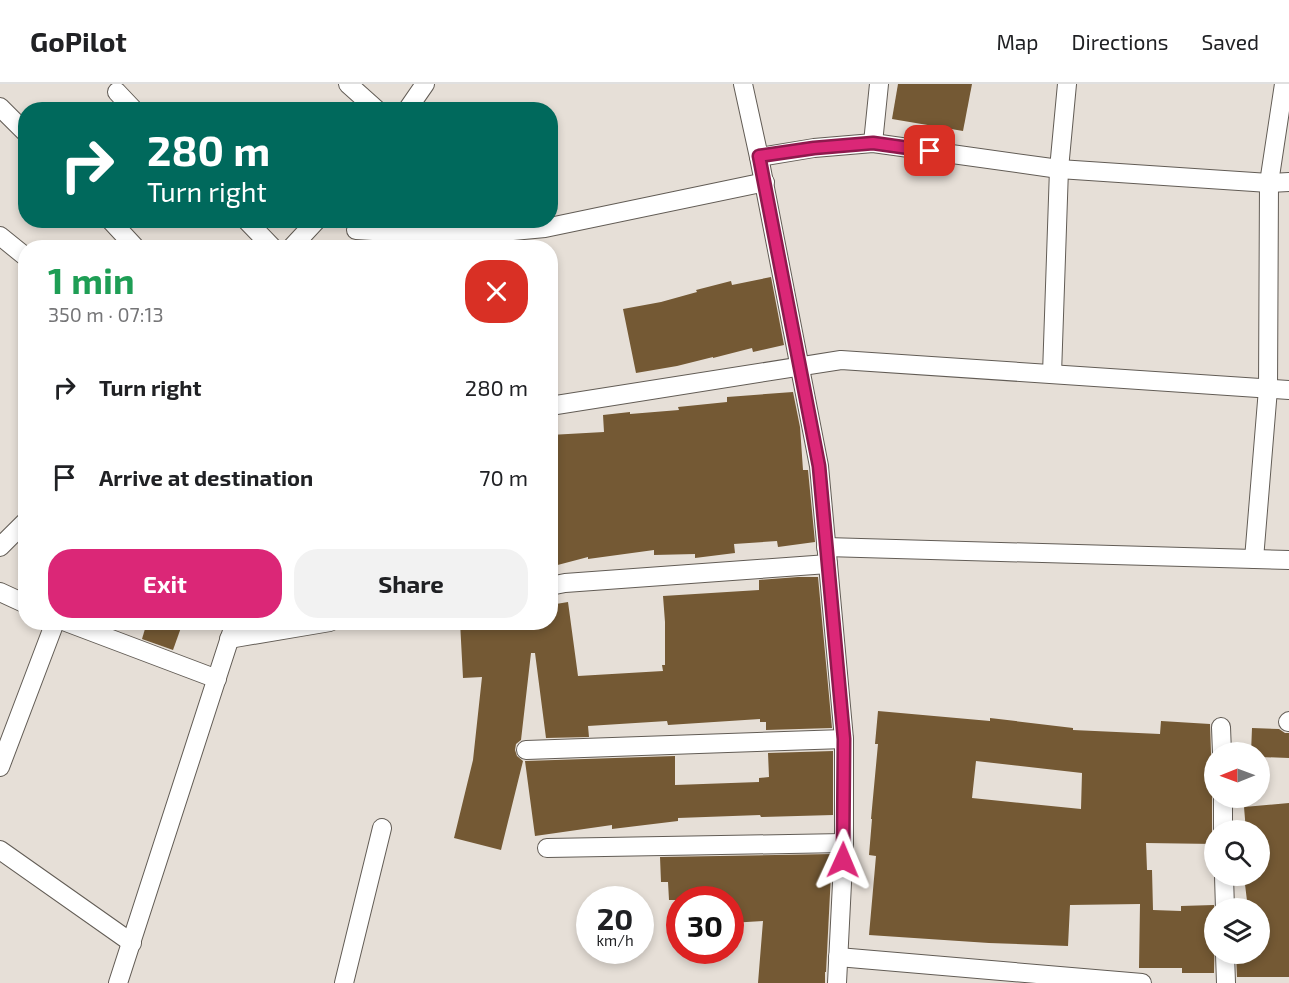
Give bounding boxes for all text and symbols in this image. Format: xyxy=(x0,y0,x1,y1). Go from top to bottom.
text: GoPilot xyxy=(30,24,127,58)
text: Map xyxy=(996,29,1039,54)
text: Directions xyxy=(1072,29,1168,54)
text: Saved xyxy=(1201,29,1259,54)
text: 280 m xyxy=(147,124,270,174)
pin xyxy=(904,125,955,176)
icon: right xyxy=(48,126,126,204)
icon: arrive xyxy=(913,134,946,167)
text: Turn right xyxy=(147,175,267,207)
text: 1 min xyxy=(48,258,135,301)
button: close xyxy=(465,260,528,323)
text: 350 m · 07:13 xyxy=(48,302,164,326)
icon: right xyxy=(48,371,81,404)
text: Turn right xyxy=(99,374,201,400)
text: 280 m xyxy=(465,374,528,400)
icon: arrive xyxy=(48,461,81,494)
text: Arrive at destination xyxy=(99,464,313,490)
text: 70 m xyxy=(479,464,528,490)
button: Exit xyxy=(48,549,282,618)
button: Share xyxy=(294,549,528,618)
north arrow xyxy=(1204,742,1270,808)
map controls xyxy=(1204,742,1270,964)
button: search xyxy=(1204,820,1270,886)
position arrow xyxy=(811,828,875,892)
speed limit sign: 30 xyxy=(666,886,744,964)
button: layers xyxy=(1204,898,1270,964)
text: 20 xyxy=(597,900,633,936)
text: km/h xyxy=(596,931,634,949)

